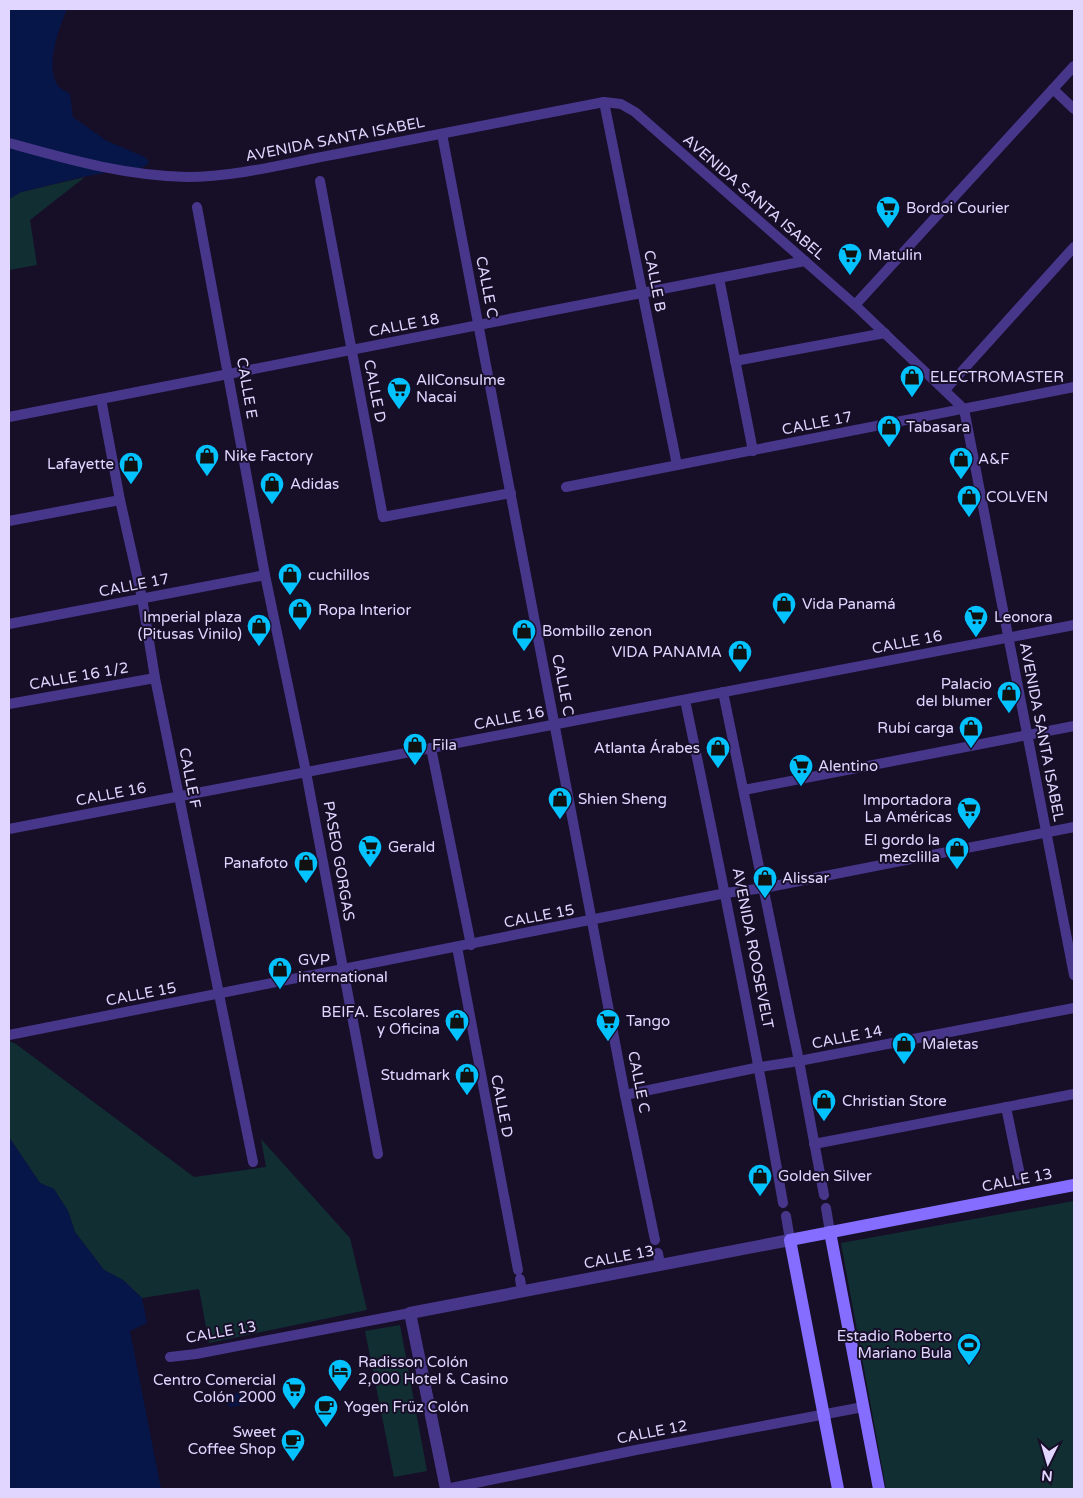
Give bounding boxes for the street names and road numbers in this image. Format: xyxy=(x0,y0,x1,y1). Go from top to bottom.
street label: AVENIDA SANTA ISABEL xyxy=(244,113,426,165)
street label: AVENIDA SANTA ISABEL xyxy=(679,130,829,264)
street label: CALLE B xyxy=(640,248,670,314)
street label: CALLE C xyxy=(472,254,502,320)
street label: CALLE 18 xyxy=(367,309,441,341)
street label: CALLE E xyxy=(233,356,261,420)
street label: CALLE D xyxy=(360,358,390,424)
street label: CALLE 17 xyxy=(780,407,854,439)
street label: CALLE 17 xyxy=(97,569,171,601)
street label: CALLE 16 xyxy=(870,626,944,658)
street label: AVENIDA SANTA ISABEL xyxy=(1016,641,1068,823)
street label: CALLE C xyxy=(548,652,578,718)
street label: CALLE 16 1/2 xyxy=(28,658,130,694)
street label: CALLE 16 xyxy=(472,702,546,734)
street label: CALLE F xyxy=(175,746,205,810)
street label: CALLE 16 xyxy=(74,778,148,810)
street label: PASEO GORGAS xyxy=(320,800,358,922)
street label: AVENIDA ROOSEVELT xyxy=(729,866,777,1030)
street label: CALLE 15 xyxy=(502,900,576,932)
street label: CALLE 15 xyxy=(104,978,178,1010)
street label: CALLE 14 xyxy=(810,1021,884,1053)
street label: CALLE C xyxy=(624,1049,654,1115)
street label: CALLE D xyxy=(487,1073,517,1139)
street label: CALLE 13 xyxy=(980,1164,1054,1196)
street label: CALLE 13 xyxy=(582,1241,656,1273)
street label: CALLE 13 xyxy=(184,1317,258,1347)
street label: CALLE 12 xyxy=(615,1416,689,1448)

